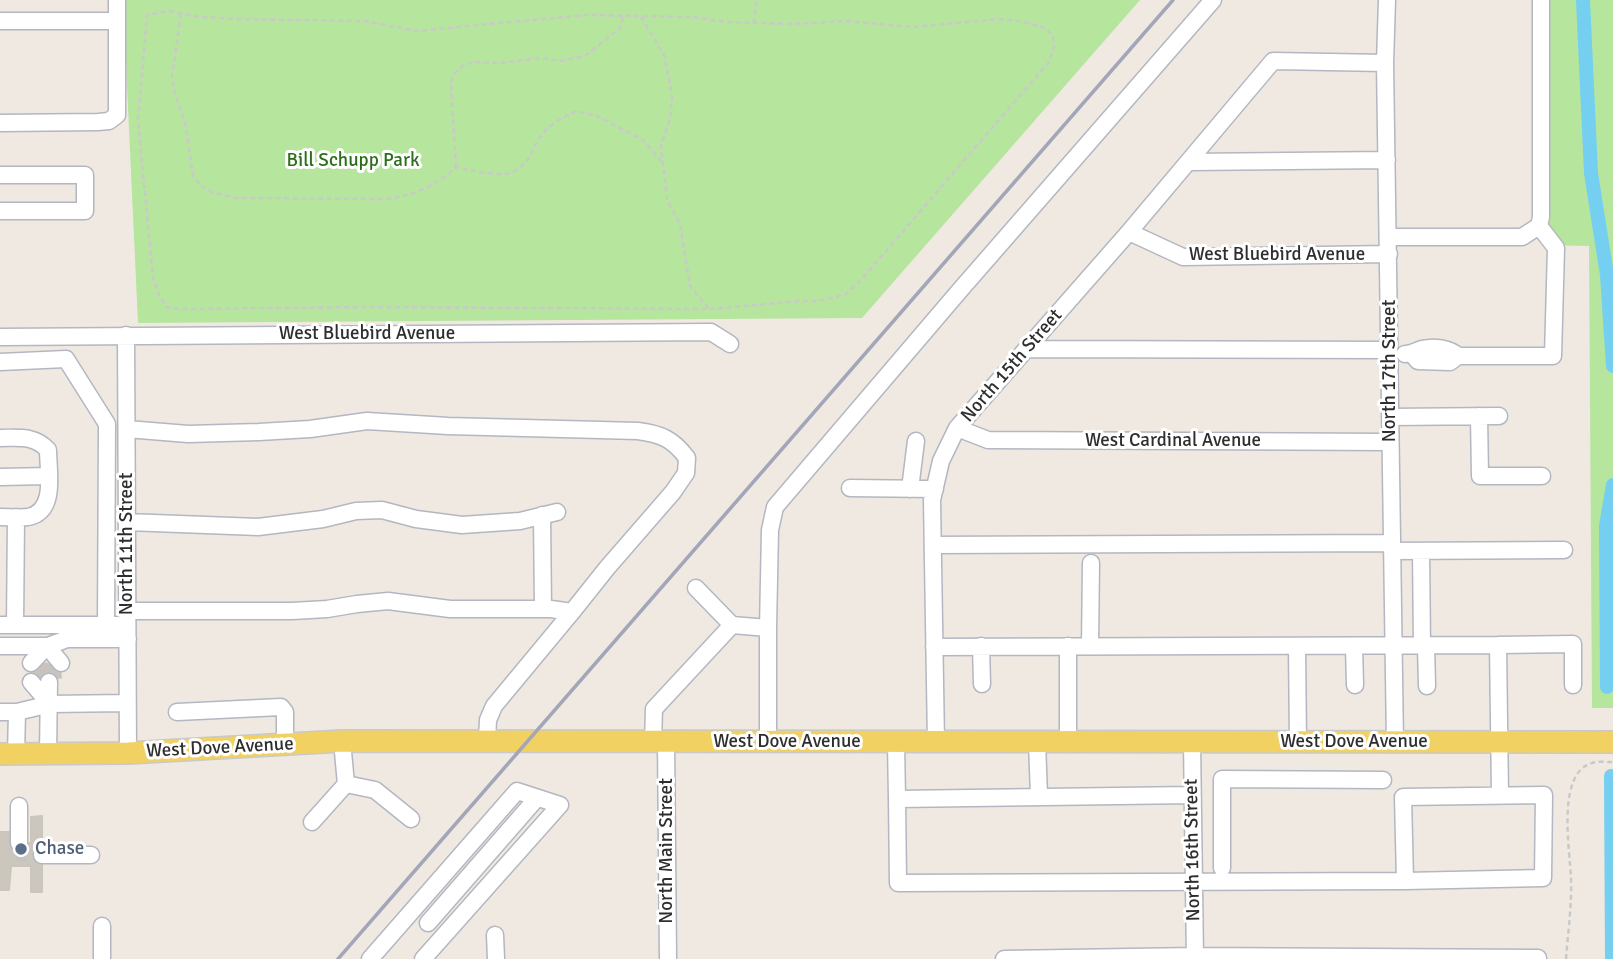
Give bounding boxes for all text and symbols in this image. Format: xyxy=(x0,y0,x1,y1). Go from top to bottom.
park label: Bill Schupp Park xyxy=(287,150,419,172)
street label: West Bluebird Avenue xyxy=(1189,244,1365,266)
street label: North 17th Street xyxy=(1379,300,1401,442)
street label: North 15th Street xyxy=(957,305,1067,427)
street label: West Bluebird Avenue xyxy=(279,323,455,345)
street label: West Cardinal Avenue xyxy=(1085,430,1261,452)
street label: North 11th Street xyxy=(116,473,138,615)
street label: West Dove Avenue xyxy=(713,731,861,753)
street label: West Dove Avenue xyxy=(1280,731,1428,753)
street label: West Dove Avenue xyxy=(146,733,294,763)
street label: North Main Street xyxy=(656,778,678,924)
street label: North 16th Street xyxy=(1180,779,1206,921)
place label: Chase xyxy=(35,838,84,860)
marker: Chase xyxy=(13,841,29,857)

